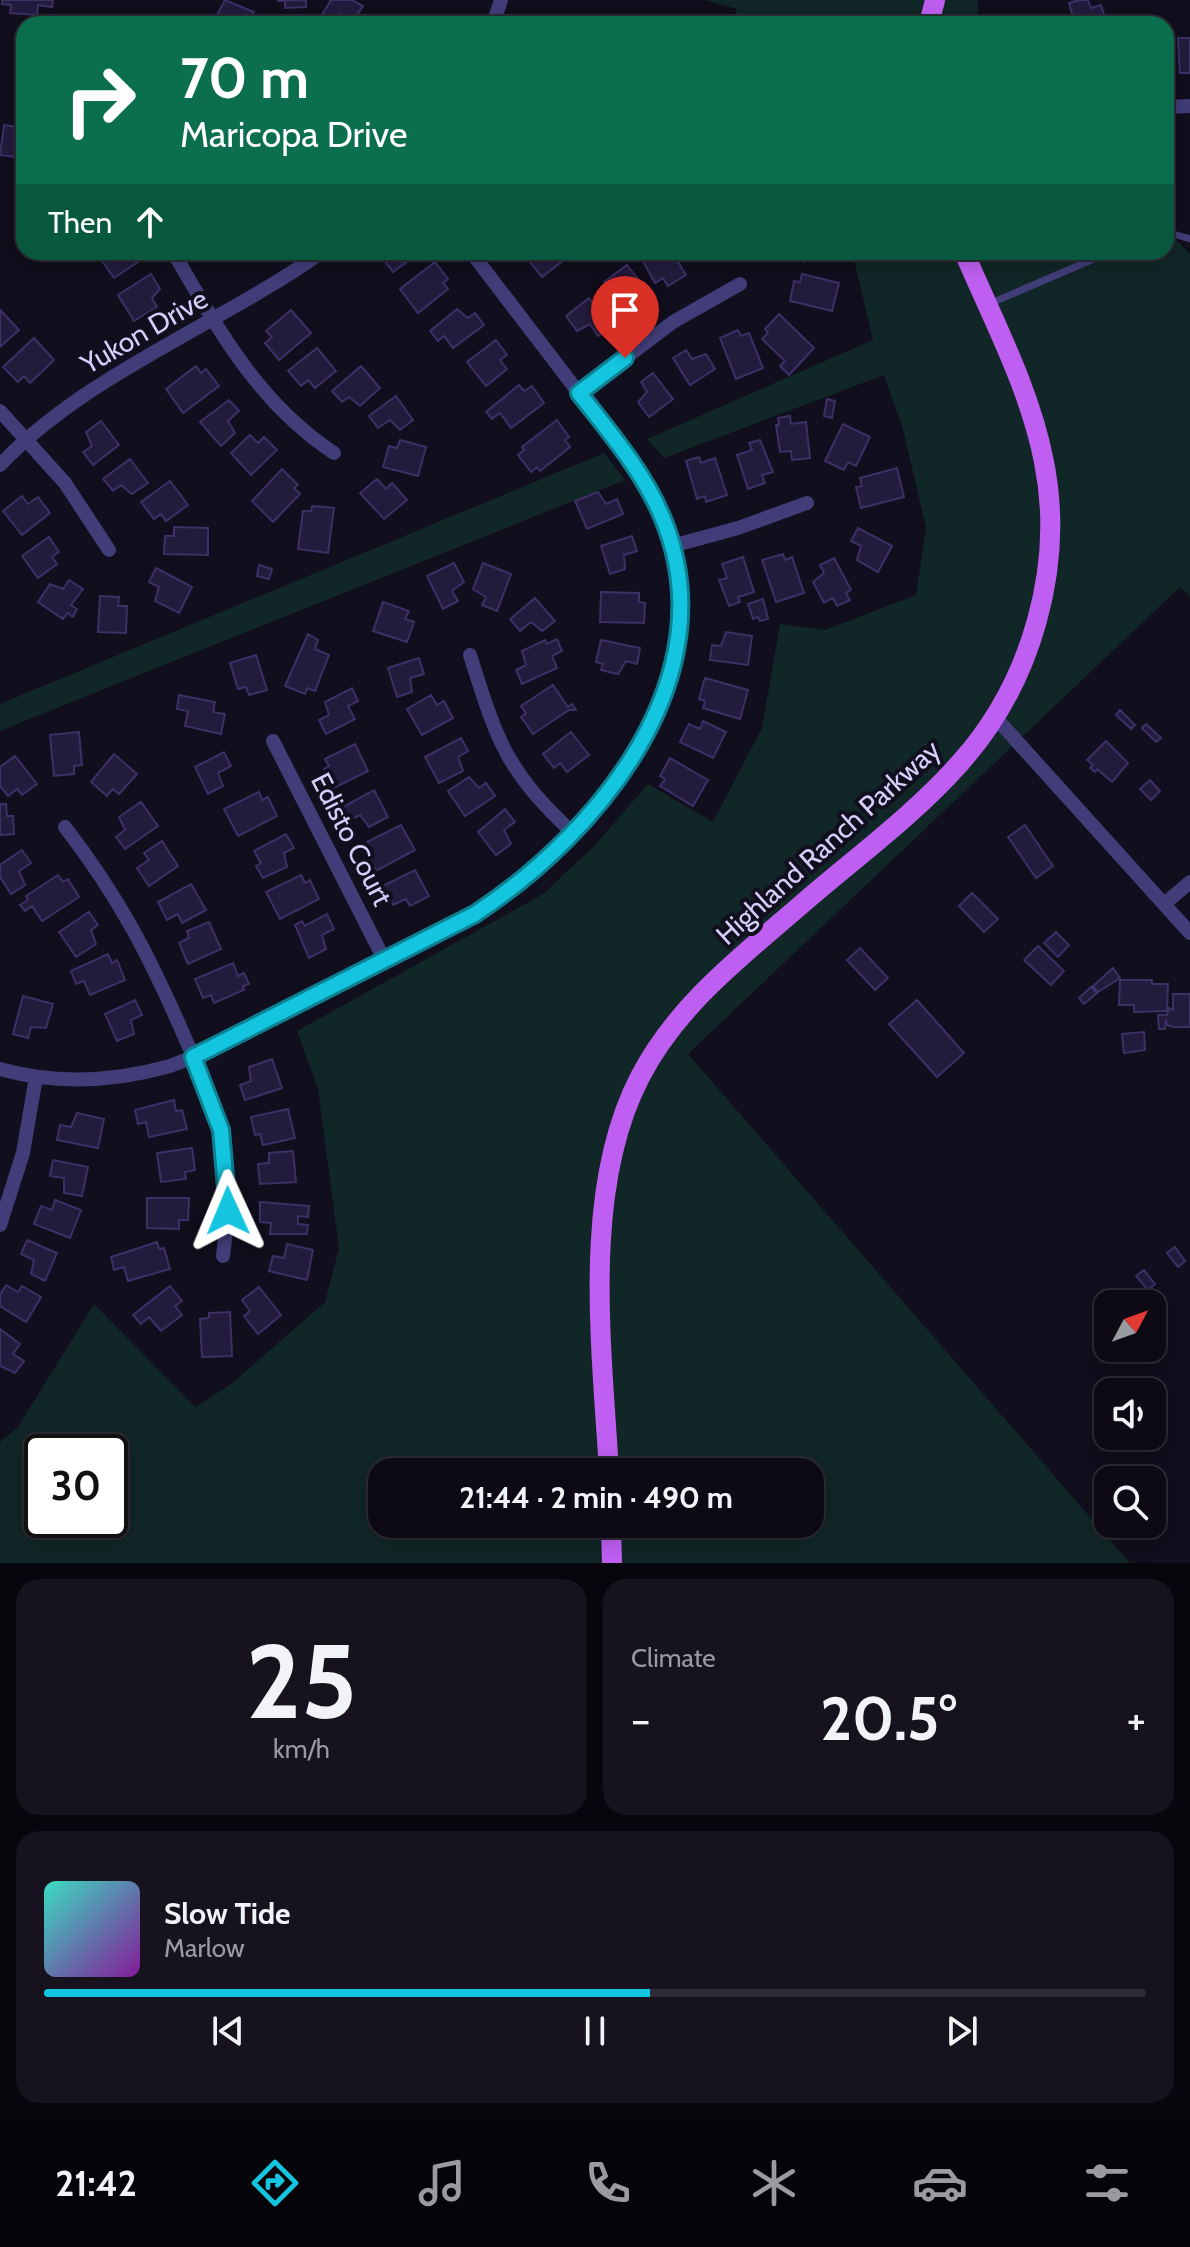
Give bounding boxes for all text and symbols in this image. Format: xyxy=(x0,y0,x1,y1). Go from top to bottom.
text: 70 m xyxy=(180,44,309,112)
icon: right xyxy=(48,48,152,152)
text: Maricopa Drive xyxy=(180,112,407,156)
icon: ahead xyxy=(128,200,172,244)
text: Then xyxy=(48,204,112,241)
pin xyxy=(591,276,659,358)
street label: Yukon Drive xyxy=(74,281,213,381)
icon: arrive xyxy=(603,288,647,332)
street label: Highland Ranch Parkway xyxy=(709,732,947,952)
street label: Edisto Court xyxy=(304,767,400,911)
position arrow xyxy=(186,1169,270,1253)
north arrow xyxy=(1094,1290,1166,1362)
map controls xyxy=(1094,1290,1166,1538)
button: sound xyxy=(1094,1378,1166,1450)
speed limit sign: 30 xyxy=(24,1434,128,1538)
button: search xyxy=(1094,1466,1166,1538)
text: 21:44 · 2 min · 490 m xyxy=(459,1479,733,1516)
text: 25 xyxy=(246,1618,357,1744)
text: Climate xyxy=(631,1642,716,1674)
text: 20.5° xyxy=(820,1682,957,1755)
text: − xyxy=(631,1693,650,1746)
text: + xyxy=(1127,1693,1146,1746)
text: km/h xyxy=(273,1733,330,1765)
text: Slow Tide xyxy=(164,1895,291,1932)
text: Marlow xyxy=(164,1932,245,1964)
icon: previous xyxy=(206,2009,250,2053)
icon: pause xyxy=(573,2009,617,2053)
icon: next xyxy=(940,2009,984,2053)
icon: directions xyxy=(247,2155,303,2211)
icon: music xyxy=(414,2155,470,2211)
icon: phone xyxy=(580,2155,636,2211)
icon: climate xyxy=(746,2155,802,2211)
icon: car xyxy=(912,2155,968,2211)
icon: filters xyxy=(1079,2155,1135,2211)
text: 21:42 xyxy=(55,2161,137,2205)

